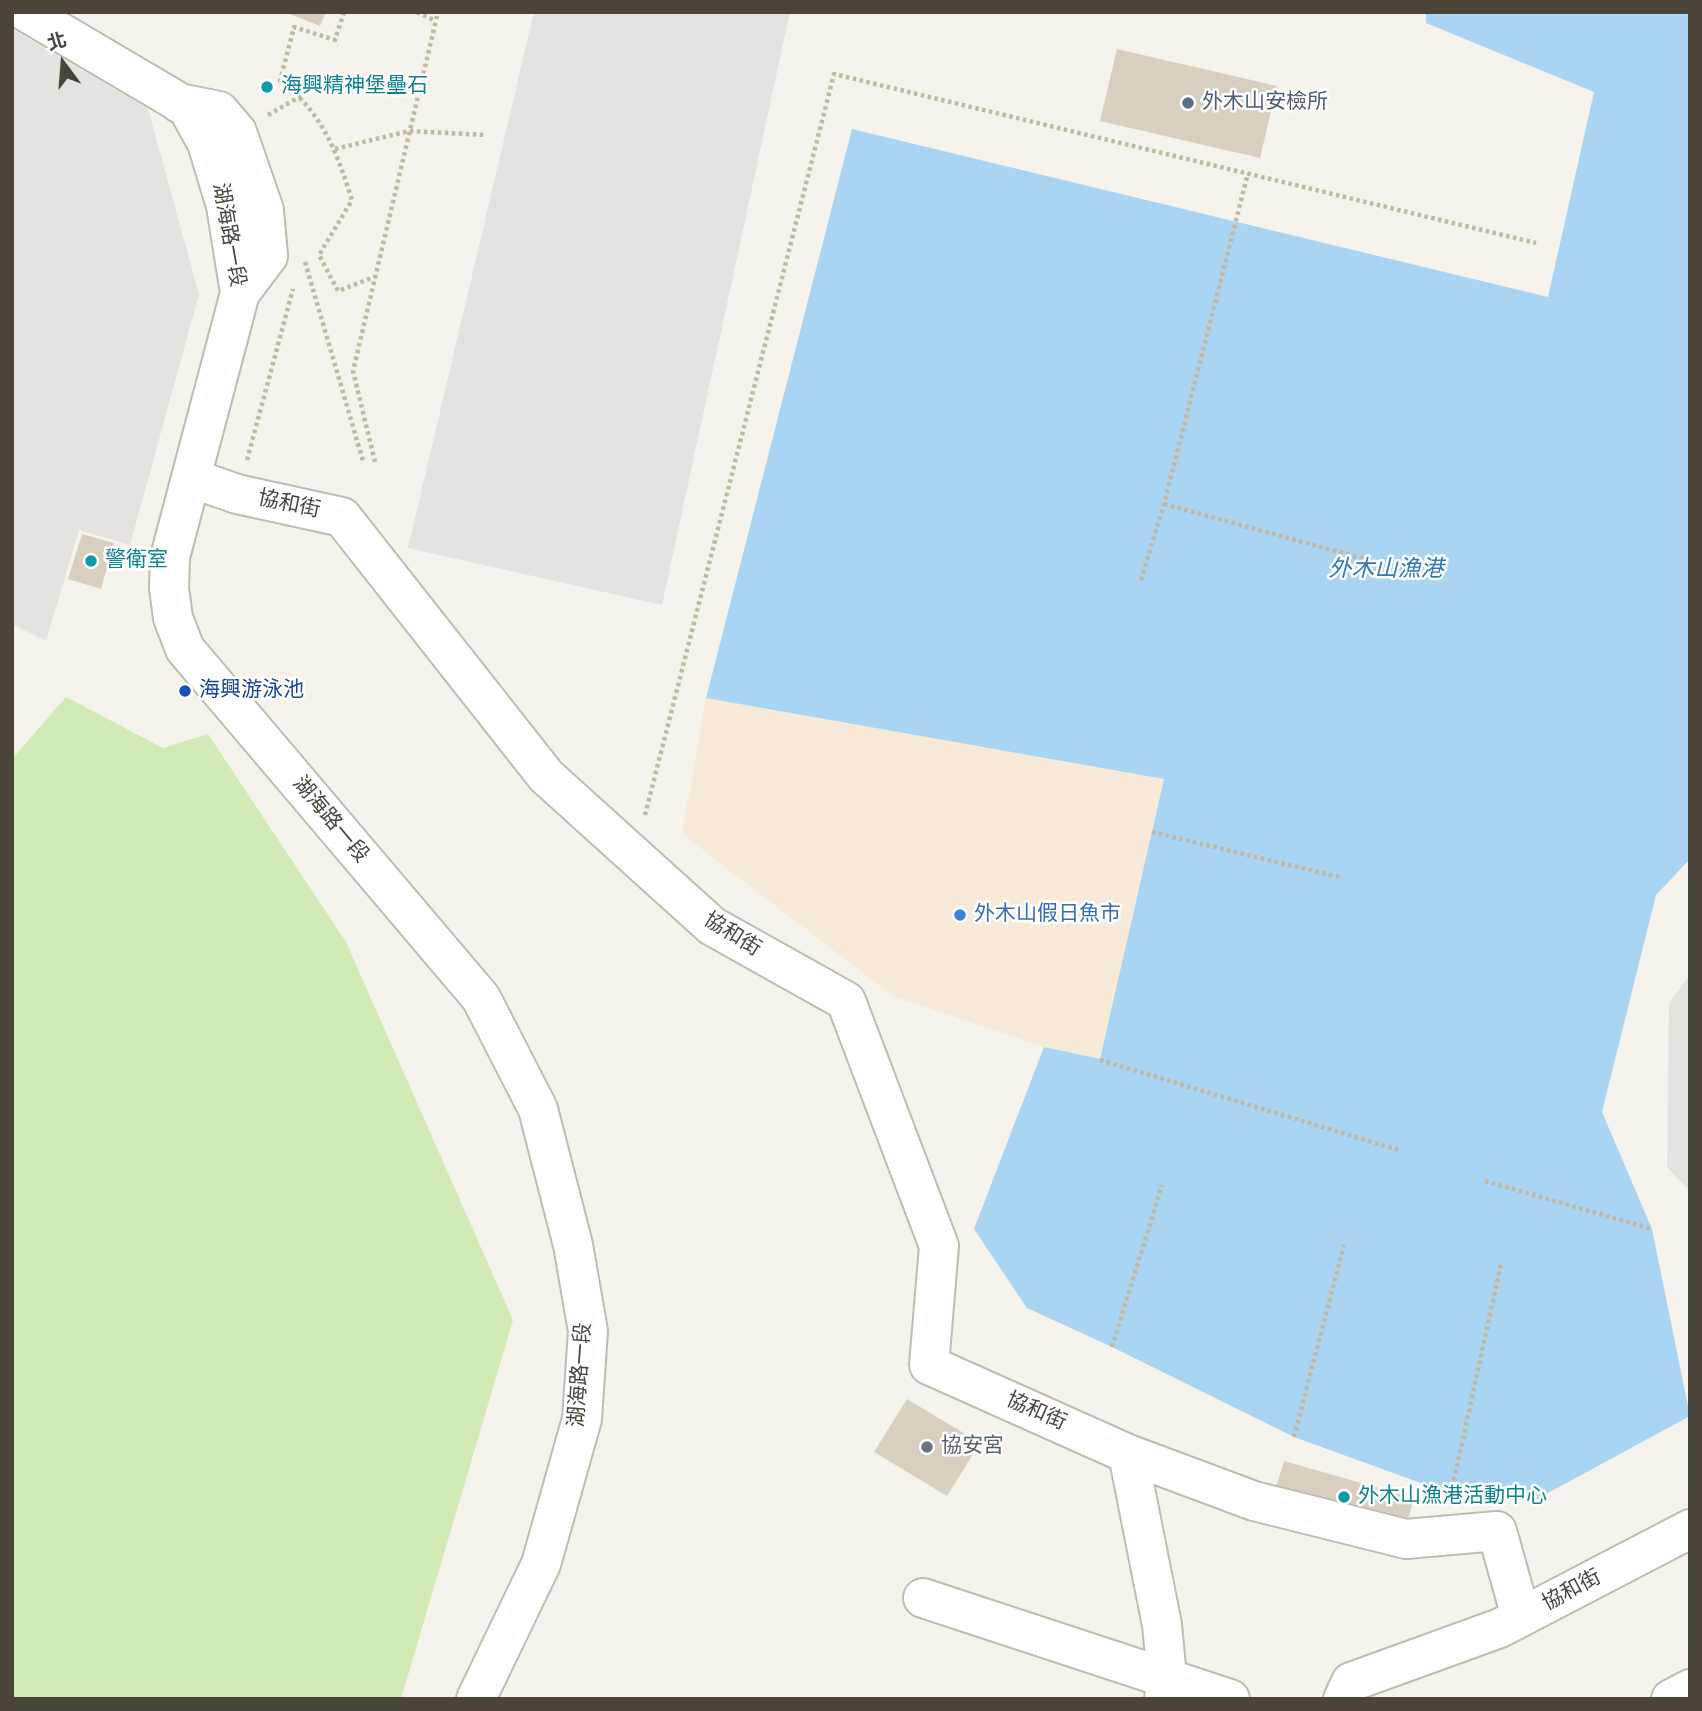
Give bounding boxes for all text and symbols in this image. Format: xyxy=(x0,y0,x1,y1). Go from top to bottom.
north arrow xyxy=(28,28,98,98)
text: 北 xyxy=(45,29,69,56)
place label: 海興精神堡壘石 xyxy=(281,74,428,100)
marker: 海興精神堡壘石 xyxy=(259,79,275,95)
place label: 外木山安檢所 xyxy=(1202,90,1328,116)
marker: 外木山安檢所 xyxy=(1180,95,1196,111)
street label: 湖海路一段 xyxy=(206,181,250,289)
street label: 協和街 xyxy=(256,486,322,524)
place label: 警衛室 xyxy=(105,548,168,574)
marker: 警衛室 xyxy=(83,553,99,569)
water label: 外木山漁港 xyxy=(1329,556,1443,584)
place label: 海興游泳池 xyxy=(199,678,304,704)
marker: 海興游泳池 xyxy=(177,683,193,699)
street label: 湖海路一段 xyxy=(287,772,373,868)
place label: 外木山假日魚市 xyxy=(974,902,1121,928)
marker: 外木山假日魚市 xyxy=(952,907,968,923)
street label: 協和街 xyxy=(699,908,765,962)
street label: 湖海路一段 xyxy=(565,1322,597,1428)
street label: 協和街 xyxy=(1002,1388,1070,1436)
place label: 協安宮 xyxy=(941,1434,1004,1460)
marker: 協安宮 xyxy=(919,1439,935,1455)
place label: 外木山漁港活動中心 xyxy=(1358,1484,1547,1510)
marker: 外木山漁港活動中心 xyxy=(1336,1489,1352,1505)
street label: 協和街 xyxy=(1538,1565,1606,1617)

